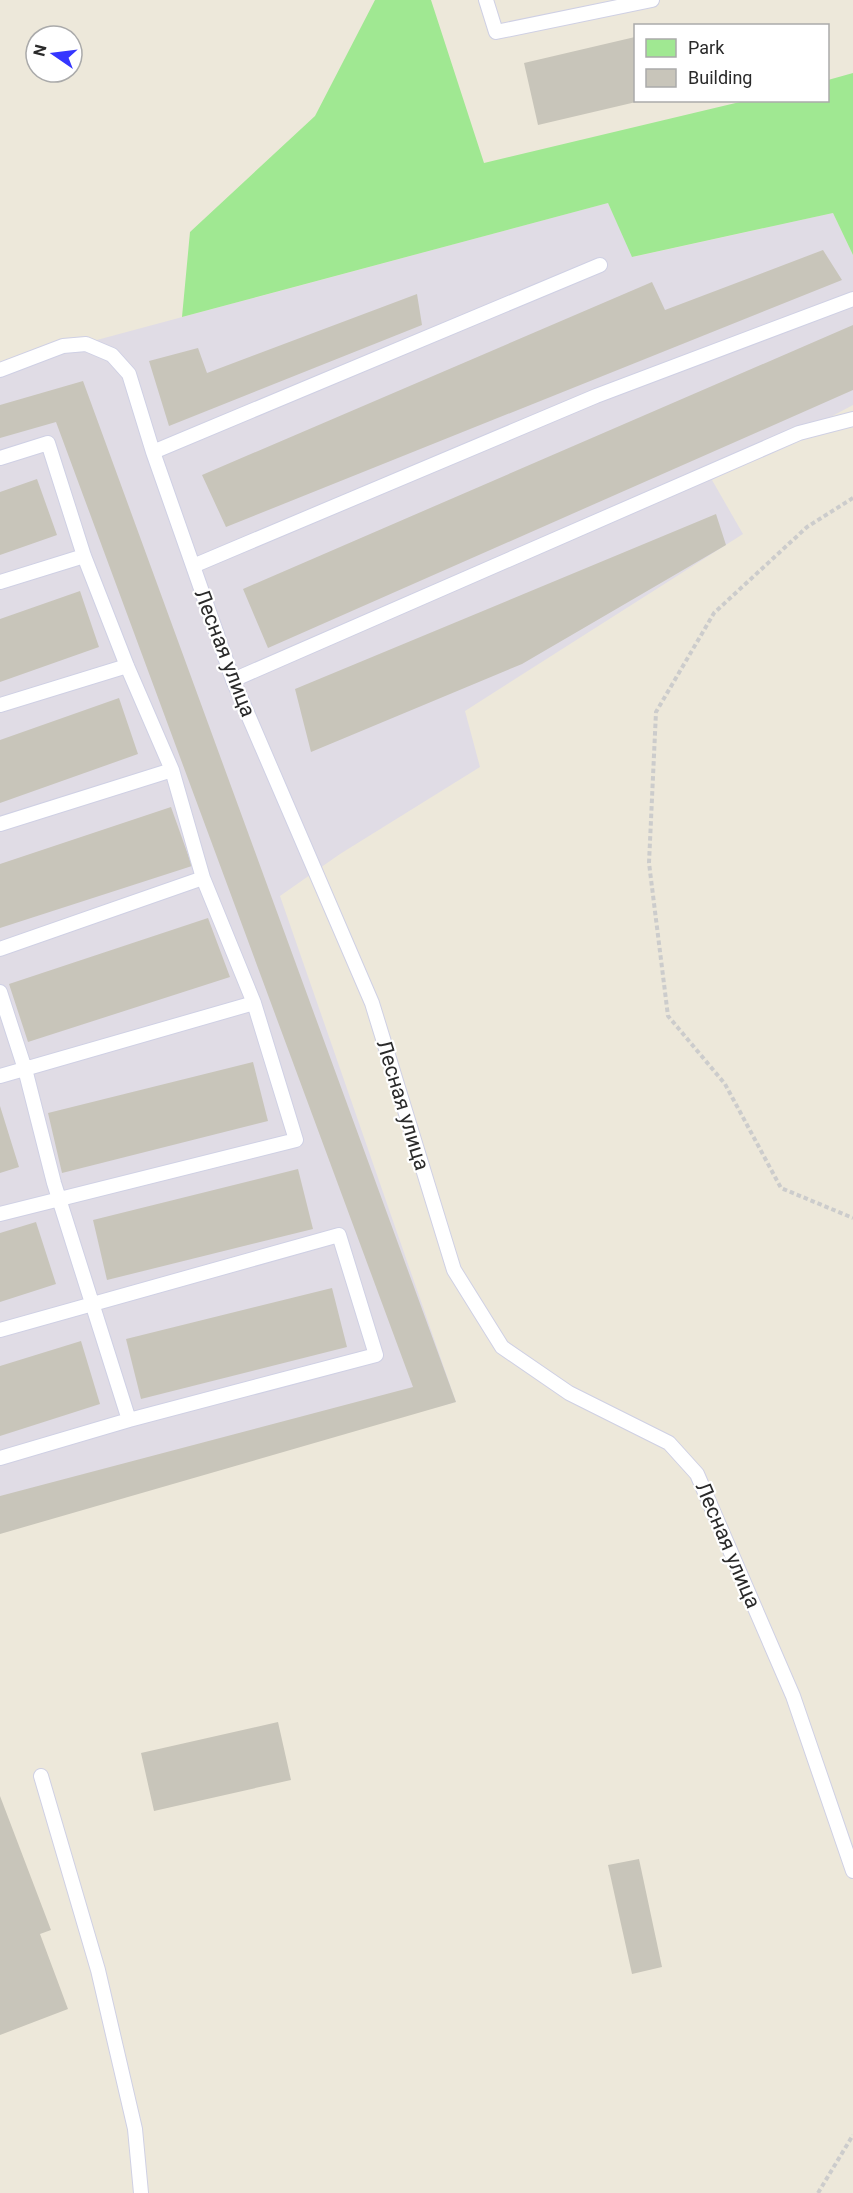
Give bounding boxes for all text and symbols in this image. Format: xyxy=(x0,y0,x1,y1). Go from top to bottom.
north arrow xyxy=(24,24,84,84)
legend xyxy=(634,24,829,102)
text: Park xyxy=(688,37,725,58)
text: N xyxy=(29,43,51,58)
text: Building xyxy=(688,67,752,88)
street label: Лесная улица xyxy=(190,586,260,720)
street label: Лесная улица xyxy=(372,1037,434,1173)
street label: Лесная улица xyxy=(691,1478,765,1612)

